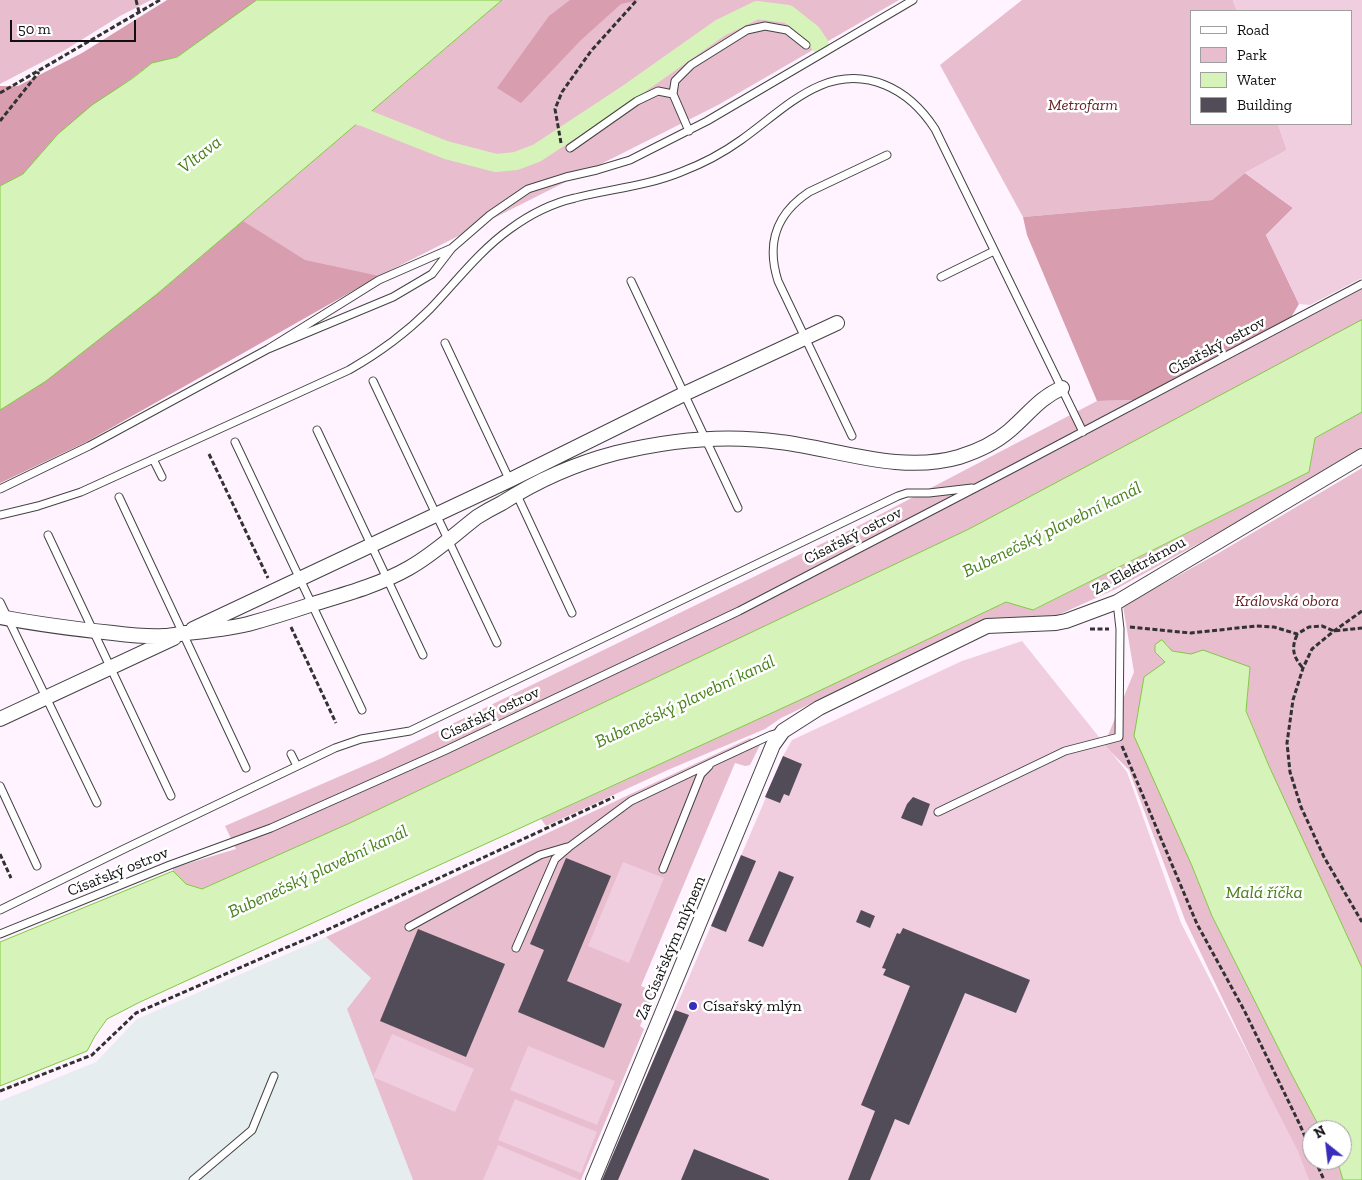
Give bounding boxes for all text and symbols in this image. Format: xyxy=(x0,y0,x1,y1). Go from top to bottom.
scale bar xyxy=(12,10,139,42)
legend xyxy=(1190,10,1352,125)
text: 50 m xyxy=(18,20,51,38)
text: Road xyxy=(1237,21,1269,39)
text: Park xyxy=(1237,46,1267,64)
text: Water xyxy=(1237,71,1277,89)
park label: Metrofarm xyxy=(1048,95,1118,115)
text: Building xyxy=(1237,96,1292,114)
water label: Vltava xyxy=(174,132,226,178)
street label: Císařský ostrov xyxy=(1165,312,1269,380)
water label: Bubenečský plavební kanál xyxy=(959,477,1145,583)
street label: Císařský ostrov xyxy=(801,503,905,569)
street label: Za Elektrárnou xyxy=(1089,533,1189,599)
park label: Královská obora xyxy=(1235,591,1339,611)
water label: Bubenečský plavební kanál xyxy=(592,651,778,753)
street label: Císařský ostrov xyxy=(437,683,543,745)
water label: Bubenečský plavební kanál xyxy=(225,821,411,923)
street label: Císařský ostrov xyxy=(65,843,171,901)
street label: Za Císařským mlýnem xyxy=(632,873,710,1023)
water label: Malá říčka xyxy=(1225,882,1303,904)
place label: Císařský mlýn xyxy=(703,996,802,1016)
marker: Císařský mlýn xyxy=(687,1000,699,1012)
north arrow xyxy=(1302,1120,1352,1170)
text: N xyxy=(1311,1122,1329,1142)

